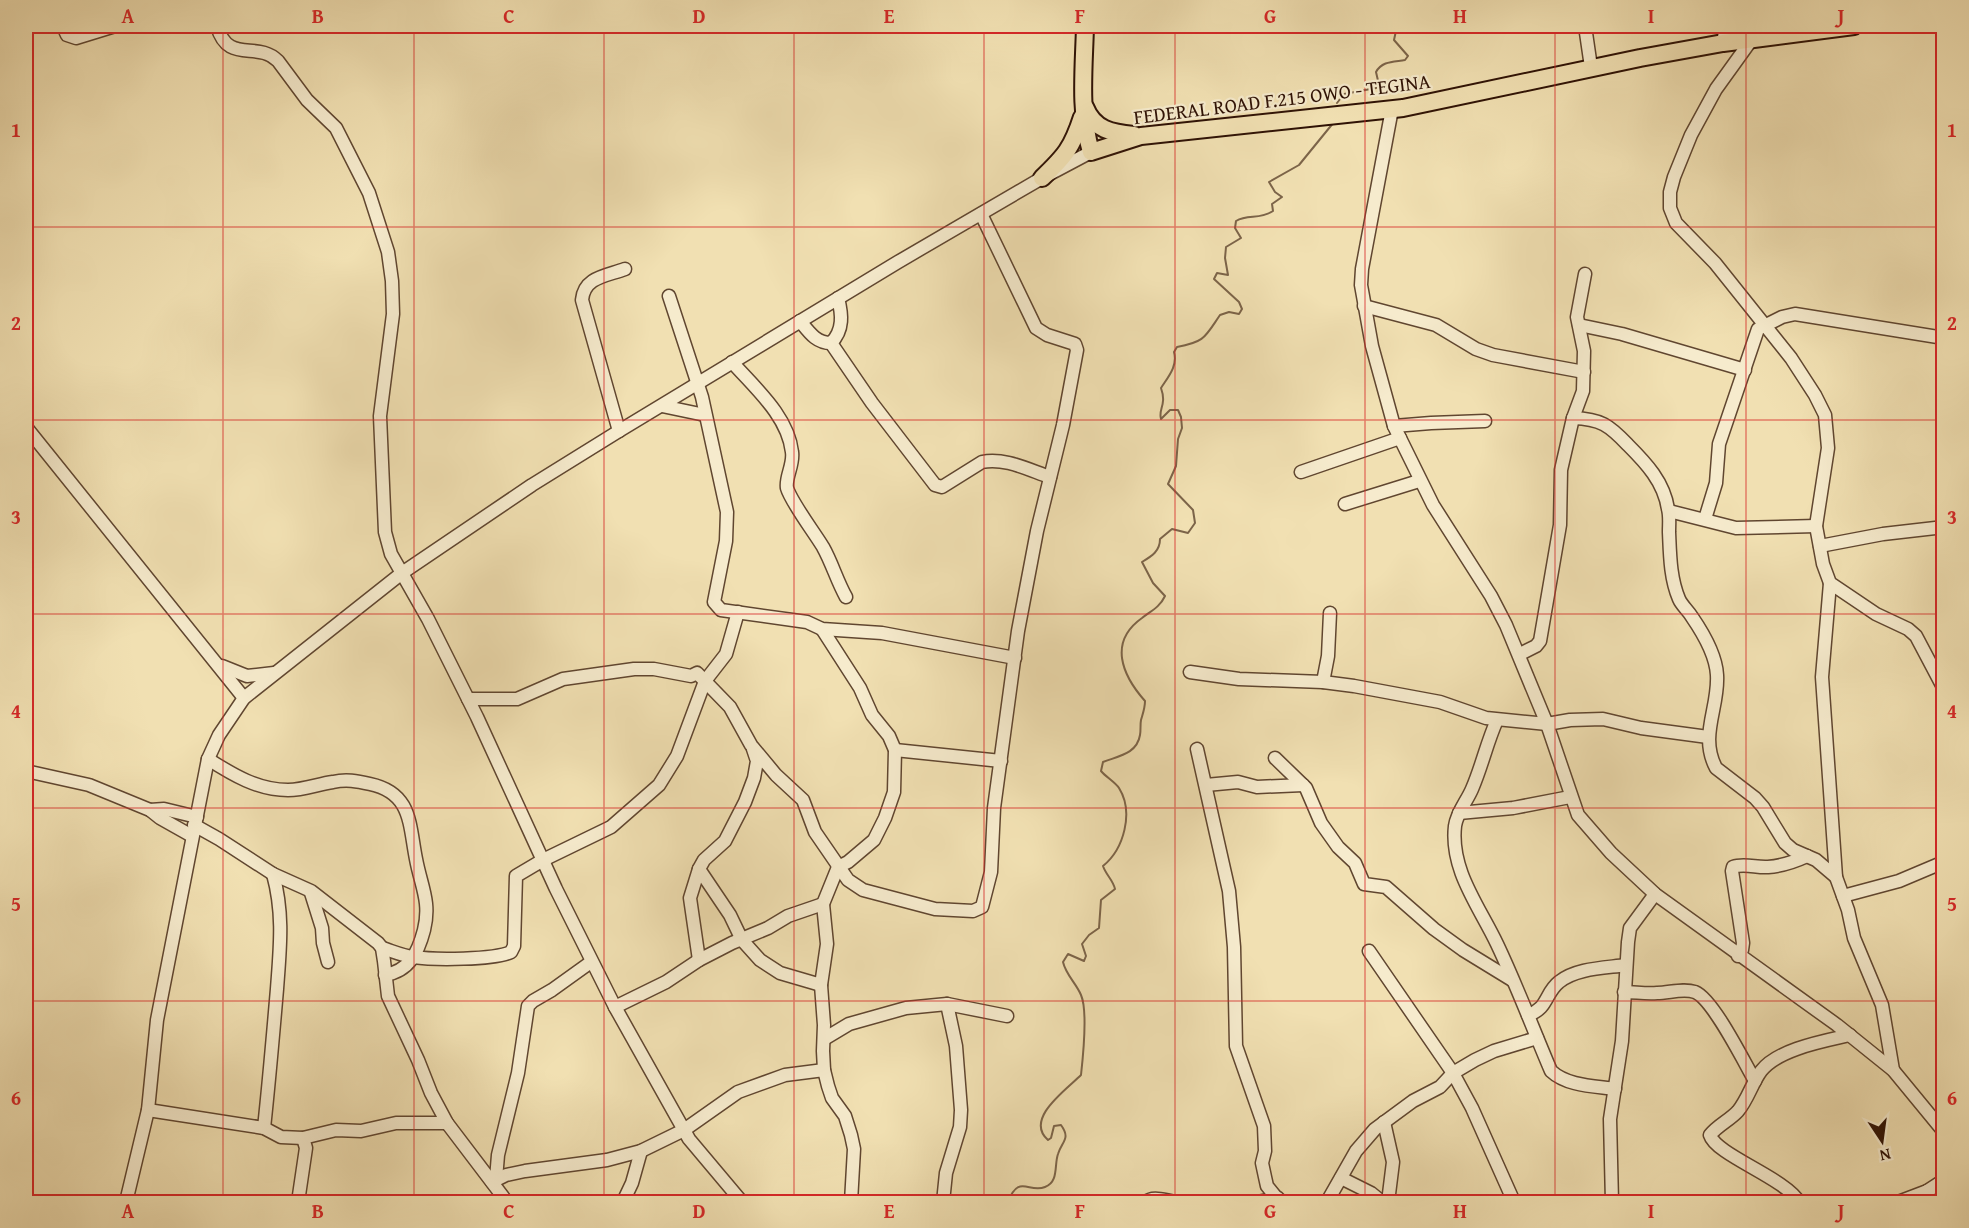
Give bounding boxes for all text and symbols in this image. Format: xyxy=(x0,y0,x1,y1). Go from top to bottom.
text: A xyxy=(122,1,135,30)
text: B xyxy=(312,1,324,30)
text: C xyxy=(503,1,515,30)
text: D xyxy=(692,1,706,30)
text: E xyxy=(884,1,895,30)
text: F xyxy=(1075,1,1085,30)
text: G xyxy=(1264,1,1276,30)
text: H xyxy=(1453,1,1467,30)
text: I xyxy=(1648,1,1654,30)
text: J xyxy=(1835,1,1845,30)
street label: FEDERAL ROAD F.215 OWO - TEGINA xyxy=(1132,66,1432,131)
text: 1 xyxy=(11,115,21,144)
text: 1 xyxy=(1947,115,1957,144)
text: 2 xyxy=(11,308,21,337)
text: 2 xyxy=(1947,308,1957,337)
text: 3 xyxy=(11,502,21,531)
text: 3 xyxy=(1947,502,1957,531)
text: 4 xyxy=(11,696,21,725)
text: 4 xyxy=(1947,696,1957,725)
text: 5 xyxy=(11,889,21,918)
text: 5 xyxy=(1947,889,1957,918)
text: 6 xyxy=(11,1083,21,1112)
text: 6 xyxy=(1947,1083,1957,1112)
north arrow xyxy=(1852,1111,1912,1171)
text: N xyxy=(1877,1143,1893,1169)
text: A xyxy=(122,1196,135,1225)
text: B xyxy=(312,1196,324,1225)
text: C xyxy=(503,1196,515,1225)
text: D xyxy=(692,1196,706,1225)
text: E xyxy=(884,1196,895,1225)
text: F xyxy=(1075,1196,1085,1225)
text: G xyxy=(1264,1196,1276,1225)
text: H xyxy=(1453,1196,1467,1225)
text: I xyxy=(1648,1196,1654,1225)
text: J xyxy=(1835,1196,1845,1225)

